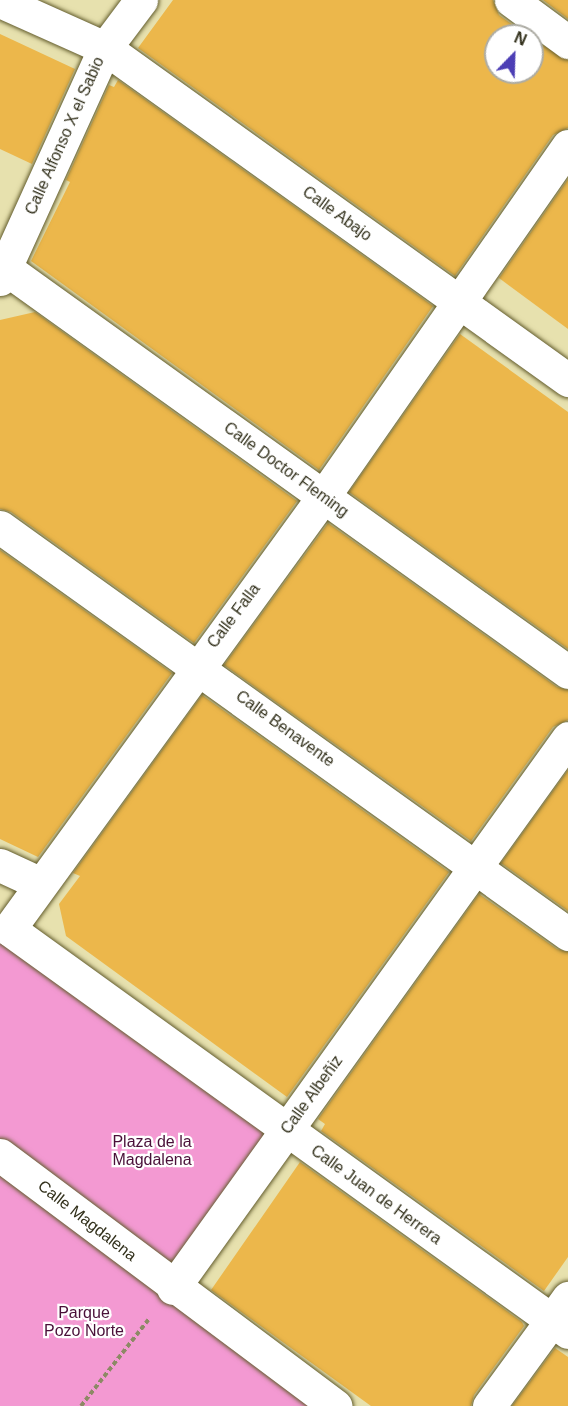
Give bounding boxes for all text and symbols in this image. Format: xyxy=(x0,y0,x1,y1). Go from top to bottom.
north arrow xyxy=(484,24,544,84)
text: N xyxy=(512,29,529,49)
street label: Calle Alfonso X el Sabio xyxy=(21,54,109,218)
street label: Calle Abajo xyxy=(298,182,376,246)
street label: Calle Doctor Fleming xyxy=(220,418,352,522)
street label: Calle Falla xyxy=(204,580,264,652)
street label: Calle Benavente xyxy=(232,687,338,771)
street label: Calle Albeñiz xyxy=(277,1052,347,1138)
park label: Plaza de la Magdalena xyxy=(112,1132,192,1170)
street label: Calle Juan de Herrera xyxy=(307,1141,445,1249)
street label: Calle Magdalena xyxy=(34,1176,140,1266)
park label: Parque Pozo Norte xyxy=(44,1303,124,1341)

